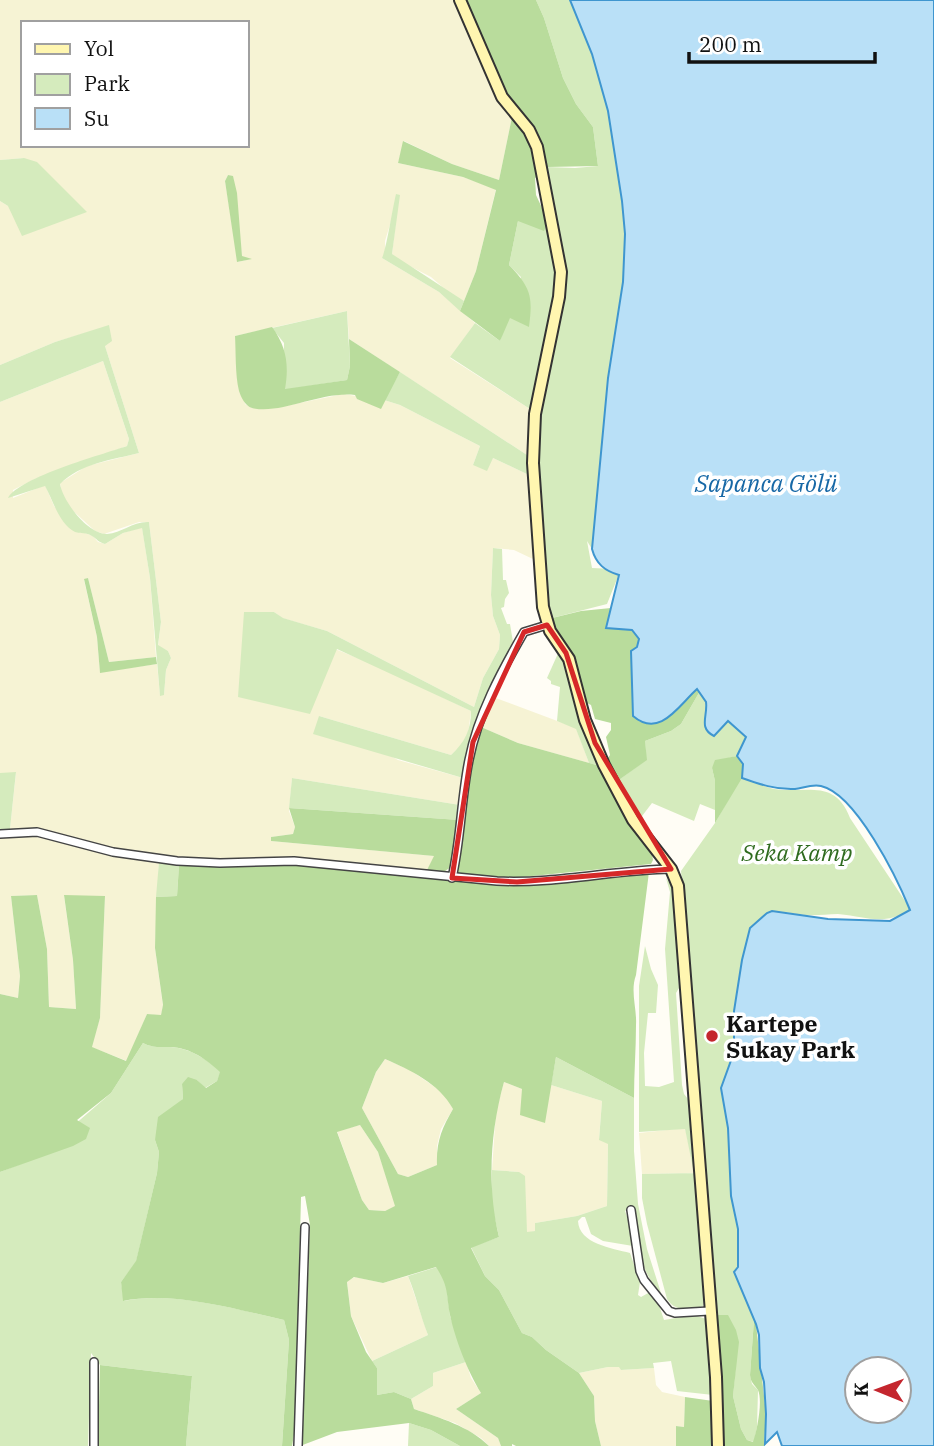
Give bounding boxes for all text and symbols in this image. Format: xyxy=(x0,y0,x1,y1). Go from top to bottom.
legend xyxy=(21,21,248,147)
scale bar xyxy=(689,21,874,65)
text: 200 m xyxy=(699,30,762,58)
text: Yol xyxy=(84,34,114,62)
text: Park xyxy=(84,69,131,97)
text: Su xyxy=(84,104,109,132)
water label: Sapanca Gölü xyxy=(694,467,838,499)
park label: Seka Kamp xyxy=(741,837,853,867)
place label: Kartepe Sukay Park xyxy=(726,1008,856,1064)
marker: Kartepe Sukay Park xyxy=(704,1028,720,1044)
north arrow xyxy=(843,1355,913,1425)
text: K xyxy=(849,1382,873,1397)

